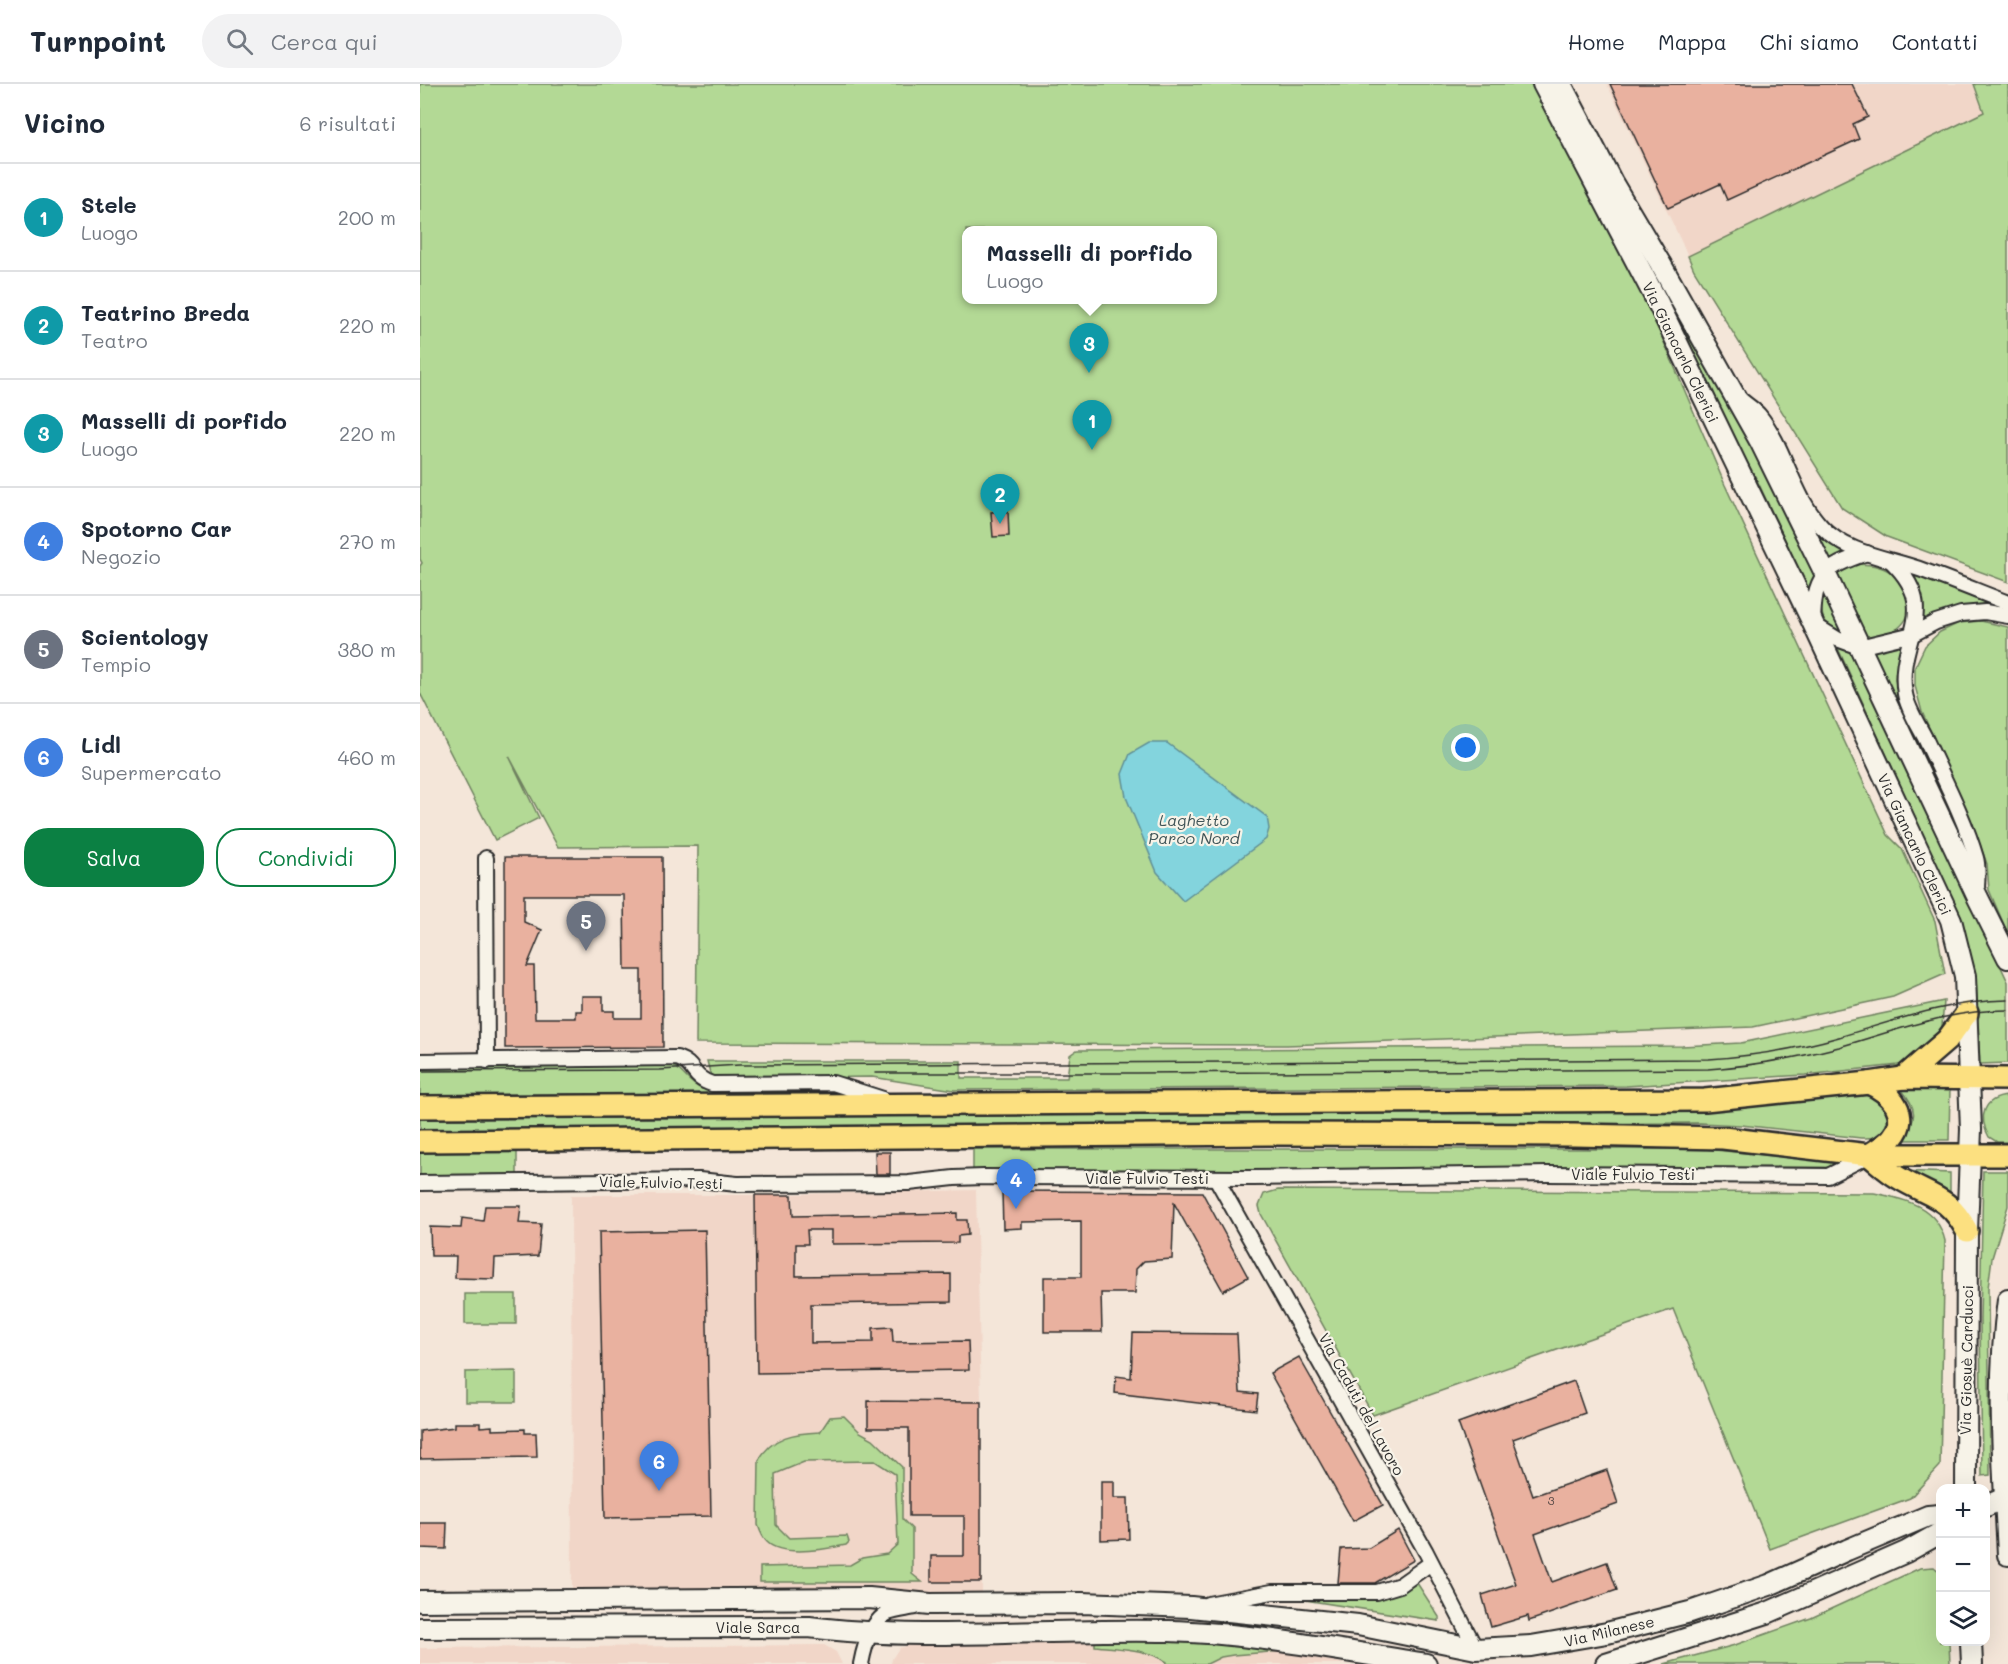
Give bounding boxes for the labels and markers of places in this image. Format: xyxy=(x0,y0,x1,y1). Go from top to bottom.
pin: 3 xyxy=(1070,324,1108,373)
pin: 1 xyxy=(1072,400,1112,450)
pin: 2 xyxy=(980,474,1020,524)
pin: 5 xyxy=(566,902,606,951)
pin: 4 xyxy=(996,1160,1036,1209)
pin: 6 xyxy=(640,1442,678,1491)

